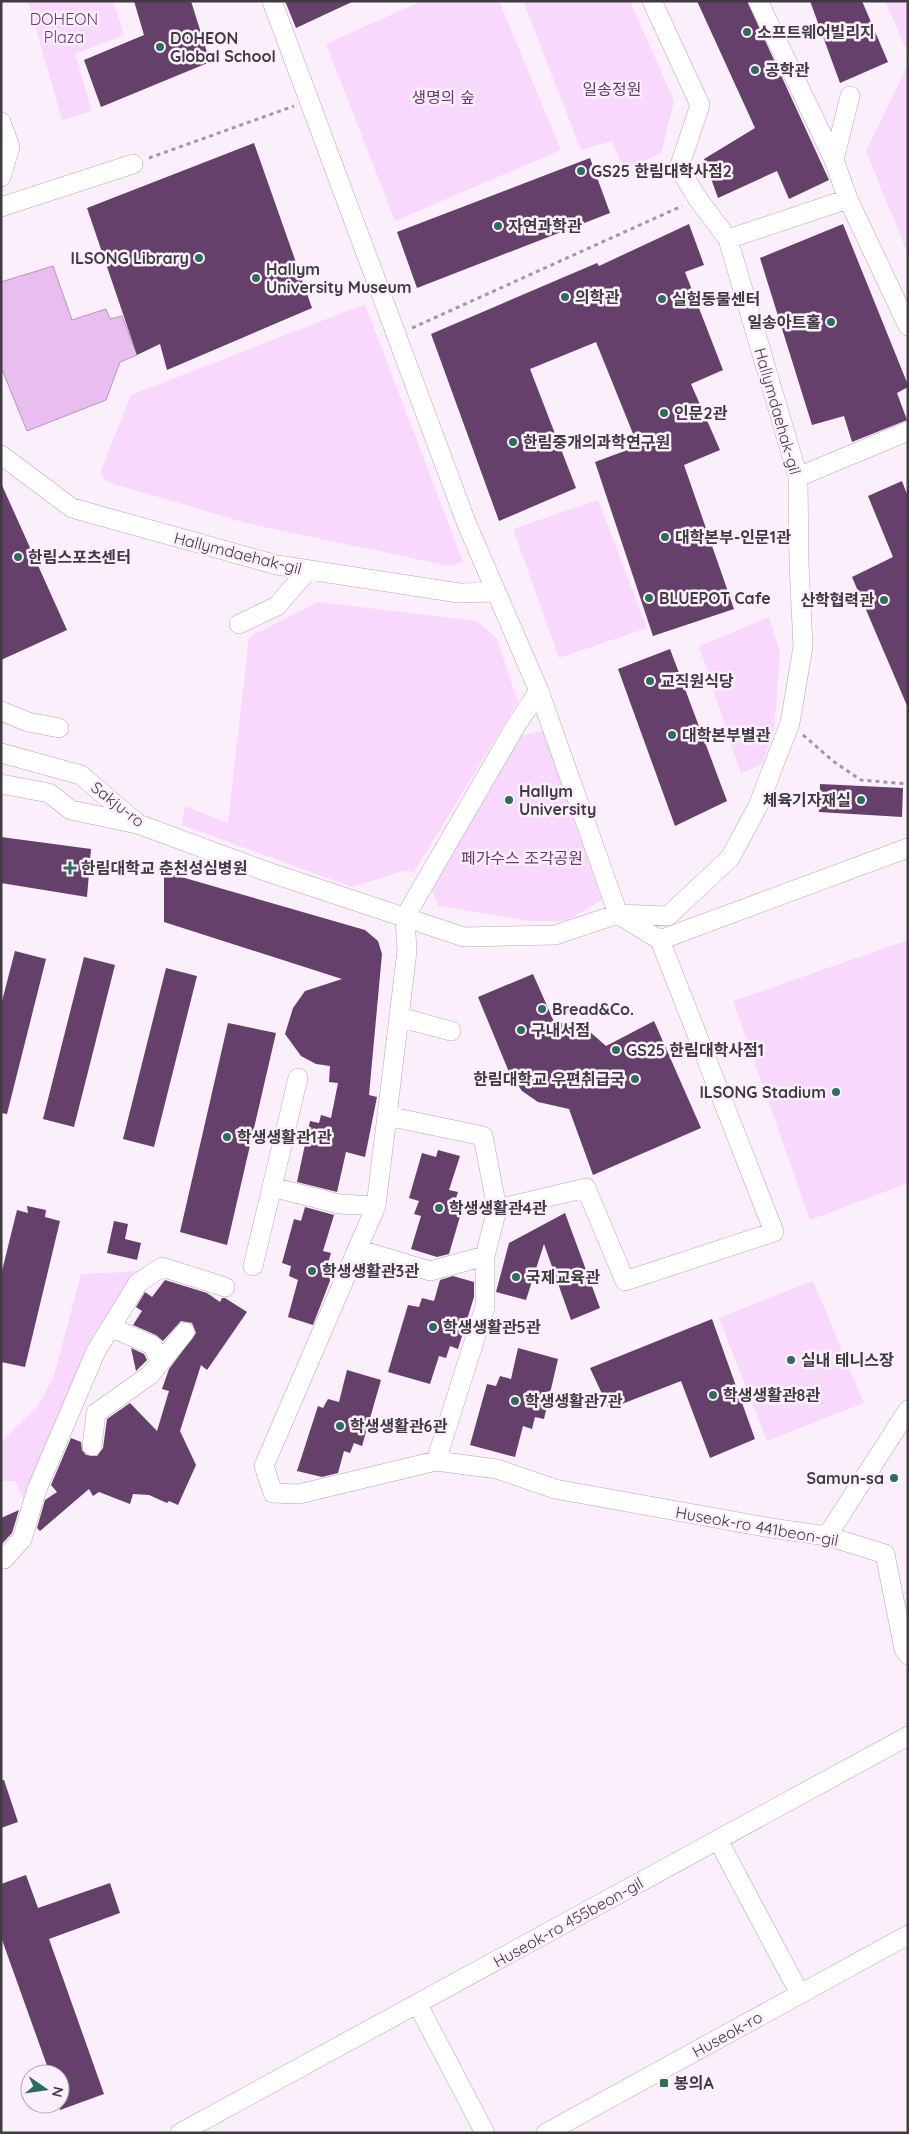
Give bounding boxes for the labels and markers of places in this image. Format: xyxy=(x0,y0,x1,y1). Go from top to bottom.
place label: 소프트웨어빌리지 xyxy=(757,22,875,42)
marker: 소프트웨어빌리지 xyxy=(741,26,753,38)
place label: DOHEON Global School xyxy=(170,28,276,66)
marker: DOHEON Global School xyxy=(154,41,166,53)
place label: 공학관 xyxy=(765,60,809,80)
marker: 공학관 xyxy=(749,64,761,76)
place label: GS25 한림대학사점2 xyxy=(591,161,732,181)
marker: GS25 한림대학사점2 xyxy=(575,165,587,177)
place label: 자연과학관 xyxy=(508,216,582,236)
marker: 자연과학관 xyxy=(492,220,504,232)
place label: ILSONG Library xyxy=(71,248,189,268)
marker: ILSONG Library xyxy=(193,252,205,264)
place label: Hallym University Museum xyxy=(266,259,412,297)
marker: Hallym University Museum xyxy=(250,272,262,284)
place label: 의학관 xyxy=(575,287,619,307)
place label: 실험동물센터 xyxy=(672,289,760,309)
marker: 의학관 xyxy=(559,291,571,303)
marker: 실험동물센터 xyxy=(656,293,668,305)
place label: 일송아트홀 xyxy=(747,312,821,332)
marker: 일송아트홀 xyxy=(825,316,837,328)
place label: 인문2관 xyxy=(674,403,728,423)
marker: 인문2관 xyxy=(658,407,670,419)
place label: 한림중개의과학연구원 xyxy=(523,432,670,452)
marker: 한림중개의과학연구원 xyxy=(507,436,519,448)
place label: 대학본부-인문1관 xyxy=(675,527,791,547)
marker: 대학본부-인문1관 xyxy=(659,531,671,543)
place label: 한림스포츠센터 xyxy=(28,547,131,567)
marker: 한림스포츠센터 xyxy=(12,551,24,563)
place label: BLUEPOT Cafe xyxy=(659,588,771,608)
place label: 산학협력관 xyxy=(800,590,874,610)
marker: BLUEPOT Cafe xyxy=(643,592,655,604)
marker: 산학협력관 xyxy=(878,594,890,606)
place label: 교직원식당 xyxy=(660,671,734,691)
marker: 교직원식당 xyxy=(644,675,656,687)
place label: 대학본부별관 xyxy=(682,725,771,745)
marker: 대학본부별관 xyxy=(666,729,678,741)
place label: Hallym University xyxy=(519,781,596,819)
place label: 체육기자재실 xyxy=(763,790,851,810)
marker: Hallym University xyxy=(503,794,515,806)
marker: 체육기자재실 xyxy=(855,794,867,806)
place label: 한림대학교 춘천성심병원 xyxy=(81,858,247,878)
marker: 한림대학교 춘천성심병원 xyxy=(63,861,77,875)
place label: Bread&Co. xyxy=(552,999,634,1019)
marker: Bread&Co. xyxy=(536,1003,548,1015)
place label: 구내서점 xyxy=(531,1020,590,1040)
marker: 구내서점 xyxy=(515,1024,527,1036)
place label: GS25 한림대학사점1 xyxy=(626,1040,764,1060)
marker: GS25 한림대학사점1 xyxy=(610,1044,622,1056)
place label: 한림대학교 우편취급국 xyxy=(473,1069,625,1089)
marker: 한림대학교 우편취급국 xyxy=(629,1073,641,1085)
place label: ILSONG Stadium xyxy=(699,1082,826,1102)
marker: ILSONG Stadium xyxy=(830,1086,842,1098)
place label: 학생생활관1관 xyxy=(237,1127,332,1147)
marker: 학생생활관1관 xyxy=(221,1131,233,1143)
place label: 학생생활관4관 xyxy=(449,1198,547,1218)
marker: 학생생활관4관 xyxy=(433,1202,445,1214)
place label: 학생생활관3관 xyxy=(322,1261,419,1281)
marker: 학생생활관3관 xyxy=(306,1265,318,1277)
place label: 국제교육관 xyxy=(526,1267,600,1287)
marker: 국제교육관 xyxy=(510,1271,522,1283)
place label: 학생생활관5관 xyxy=(443,1317,541,1337)
marker: 학생생활관5관 xyxy=(427,1321,439,1333)
place label: 실내 테니스장 xyxy=(801,1350,894,1370)
marker: 실내 테니스장 xyxy=(785,1354,797,1366)
place label: 학생생활관8관 xyxy=(723,1385,820,1405)
marker: 학생생활관8관 xyxy=(707,1389,719,1401)
place label: 학생생활관7관 xyxy=(525,1391,622,1411)
marker: 학생생활관7관 xyxy=(509,1395,521,1407)
place label: 학생생활관6관 xyxy=(350,1416,447,1436)
marker: 학생생활관6관 xyxy=(334,1420,346,1432)
place label: Samun-sa xyxy=(806,1468,884,1488)
marker: Samun-sa xyxy=(888,1472,900,1484)
place label: 봉의A xyxy=(674,2073,714,2093)
marker: 봉의A xyxy=(658,2077,670,2089)

